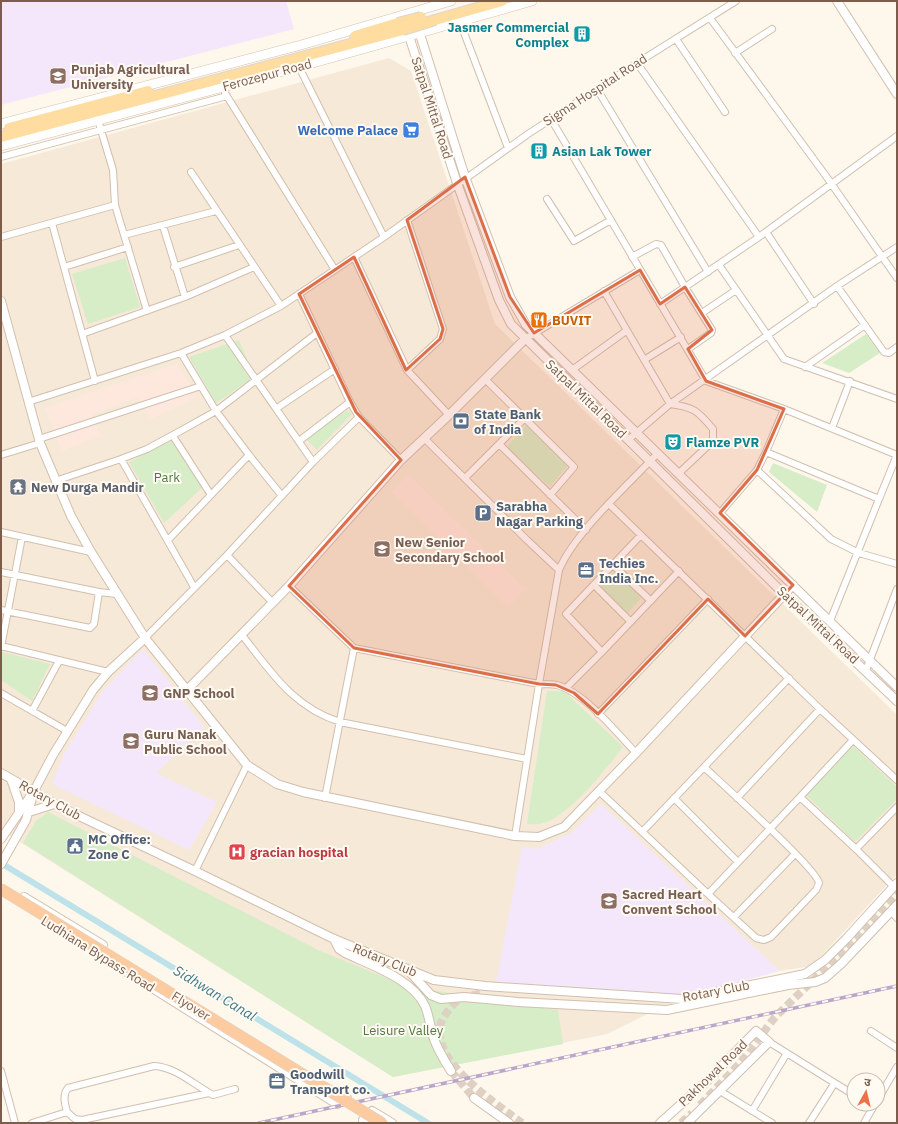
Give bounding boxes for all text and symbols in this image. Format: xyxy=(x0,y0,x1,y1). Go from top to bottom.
place label: Jasmer Commercial Complex xyxy=(447,19,570,51)
building icon: Jasmer Commercial Complex xyxy=(572,24,592,44)
street label: Sigma Hospital Road xyxy=(540,50,650,130)
street label: Ferozepur Road xyxy=(221,55,313,95)
street label: Satpal Mittal Road xyxy=(407,55,457,161)
place label: Punjab Agricultural University xyxy=(71,61,190,93)
school or university icon: Punjab Agricultural University xyxy=(48,66,68,86)
supermarket icon: Welcome Palace xyxy=(401,120,421,140)
place label: Welcome Palace xyxy=(297,122,398,139)
building icon: Asian Lak Tower xyxy=(529,141,549,161)
place label: Asian Lak Tower xyxy=(552,143,652,160)
restaurant icon: BUVIT xyxy=(529,310,549,330)
place label: BUVIT xyxy=(552,312,592,329)
street label: Satpal Mittal Road xyxy=(542,356,630,442)
place label: State Bank of India xyxy=(474,406,541,438)
bank icon: State Bank of India xyxy=(451,411,471,431)
theatre icon: Flamze PVR xyxy=(663,432,683,452)
place label: Flamze PVR xyxy=(686,434,759,451)
park label: Park xyxy=(154,469,180,486)
temple icon: New Durga Mandir xyxy=(8,477,28,497)
place label: New Durga Mandir xyxy=(31,479,144,496)
place label: Sarabha Nagar Parking xyxy=(496,498,584,530)
parking icon: Sarabha Nagar Parking xyxy=(473,503,493,523)
place label: New Senior Secondary School xyxy=(395,534,504,566)
school or university icon: New Senior Secondary School xyxy=(372,539,392,559)
place label: Techies India Inc. xyxy=(599,555,659,587)
office icon: Techies India Inc. xyxy=(576,560,596,580)
street label: Satpal Mittal Road xyxy=(773,582,863,668)
school or university icon: GNP School xyxy=(140,683,160,703)
place label: GNP School xyxy=(163,685,235,702)
place label: Guru Nanak Public School xyxy=(144,726,227,758)
school or university icon: Guru Nanak Public School xyxy=(121,731,141,751)
street label: Rotary Club xyxy=(16,776,84,824)
place label: MC Office: Zone C xyxy=(88,831,151,863)
public building icon: MC Office: Zone C xyxy=(65,836,85,856)
hospital icon: gracian hospital xyxy=(227,842,247,862)
place label: gracian hospital xyxy=(250,844,348,861)
place label: Sacred Heart Convent School xyxy=(622,886,717,918)
school or university icon: Sacred Heart Convent School xyxy=(599,891,619,911)
street label: Ludhiana Bypass Road xyxy=(38,912,158,996)
street label: Rotary Club xyxy=(350,939,420,981)
water label: Sidhwan Canal xyxy=(170,961,260,1025)
street label: Rotary Club xyxy=(681,976,751,1006)
street label: Flyover xyxy=(168,988,214,1025)
park label: Leisure Valley xyxy=(363,1022,444,1039)
street label: Pakhowal Road xyxy=(675,1036,751,1110)
place label: Goodwill Transport co. xyxy=(290,1066,370,1098)
office icon: Goodwill Transport co. xyxy=(267,1071,287,1091)
north arrow xyxy=(846,1072,886,1112)
text: उ xyxy=(863,1075,872,1090)

